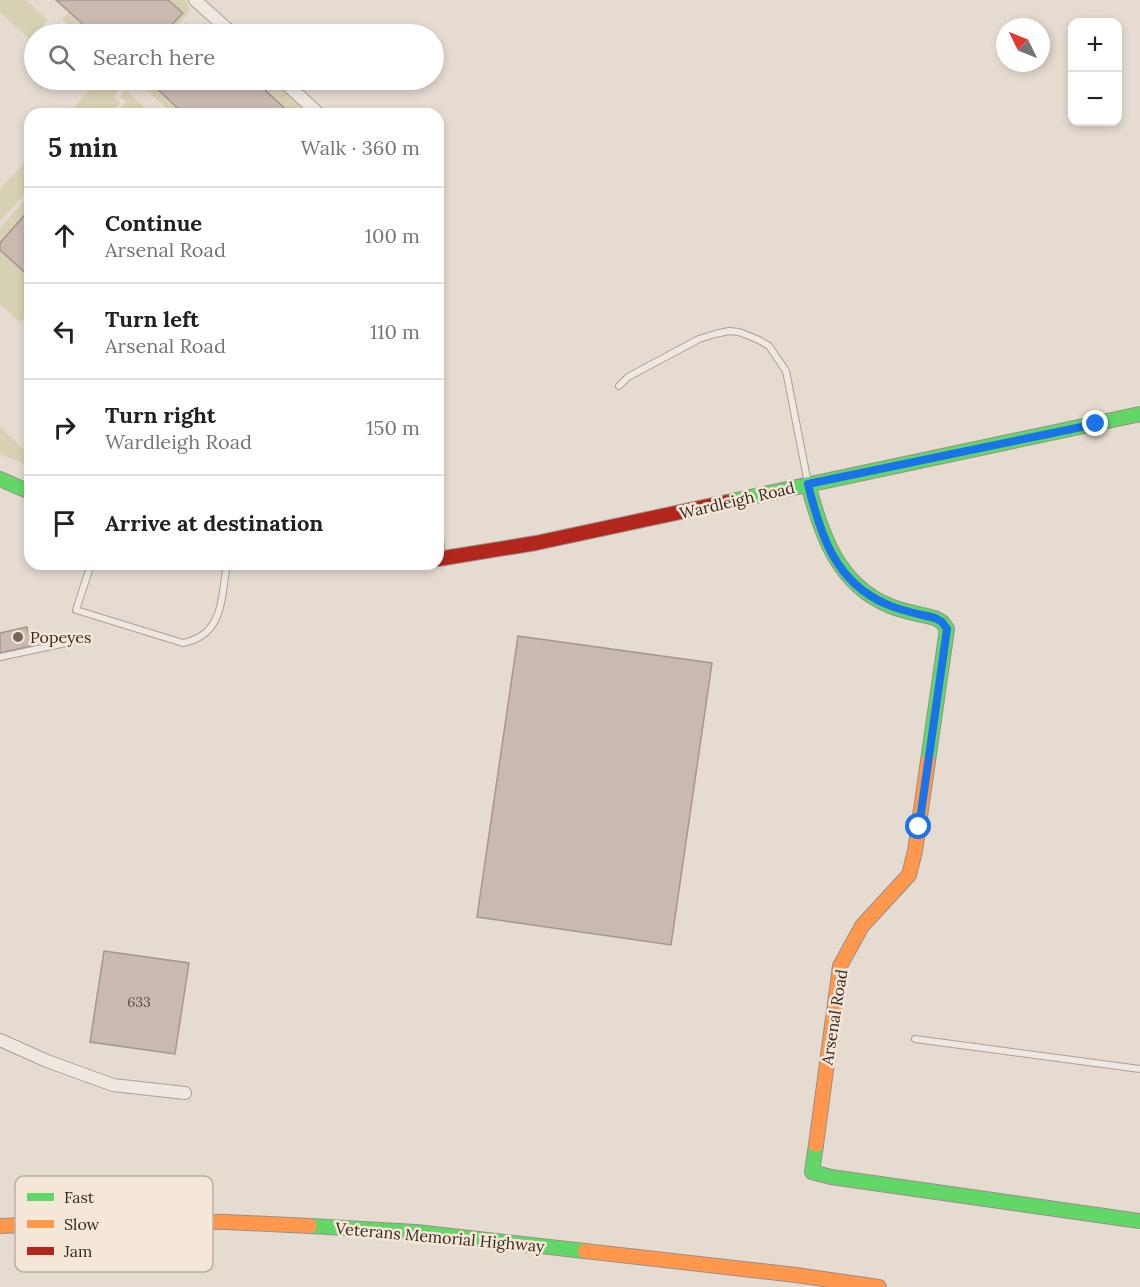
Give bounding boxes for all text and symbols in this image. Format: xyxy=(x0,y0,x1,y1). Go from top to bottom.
north arrow xyxy=(996,18,1050,72)
map controls xyxy=(1068,18,1122,126)
button: + xyxy=(1068,18,1122,72)
search box xyxy=(24,24,444,90)
icon: search xyxy=(45,41,78,74)
text: Search here xyxy=(93,43,215,71)
button: − xyxy=(1068,72,1122,126)
text: 5 min xyxy=(48,131,118,164)
text: Walk · 360 m xyxy=(301,135,420,160)
text: Continue xyxy=(105,209,202,237)
icon: ahead xyxy=(48,219,81,252)
text: 100 m xyxy=(365,223,420,248)
text: Arsenal Road xyxy=(105,237,226,262)
text: Turn left xyxy=(105,305,199,333)
icon: left xyxy=(48,315,81,348)
text: 110 m xyxy=(370,319,420,344)
text: Arsenal Road xyxy=(105,333,226,358)
text: Turn right xyxy=(105,401,216,429)
route end xyxy=(1082,410,1108,436)
icon: right xyxy=(48,411,81,444)
text: 150 m xyxy=(366,415,420,440)
text: Wardleigh Road xyxy=(105,429,252,454)
street label: Wardleigh Road xyxy=(677,477,797,523)
icon: arrive xyxy=(48,507,81,540)
text: Arrive at destination xyxy=(105,509,323,537)
place label: Popeyes xyxy=(30,627,91,647)
marker: Popeyes xyxy=(11,630,25,644)
route start xyxy=(905,813,931,839)
street label: Arsenal Road xyxy=(816,967,852,1067)
house number: 633 xyxy=(127,993,151,1011)
legend xyxy=(15,1176,213,1272)
text: Fast xyxy=(64,1187,95,1207)
text: Slow xyxy=(64,1214,100,1234)
street label: Veterans Memorial Highway xyxy=(334,1218,546,1256)
text: Jam xyxy=(63,1241,92,1261)

